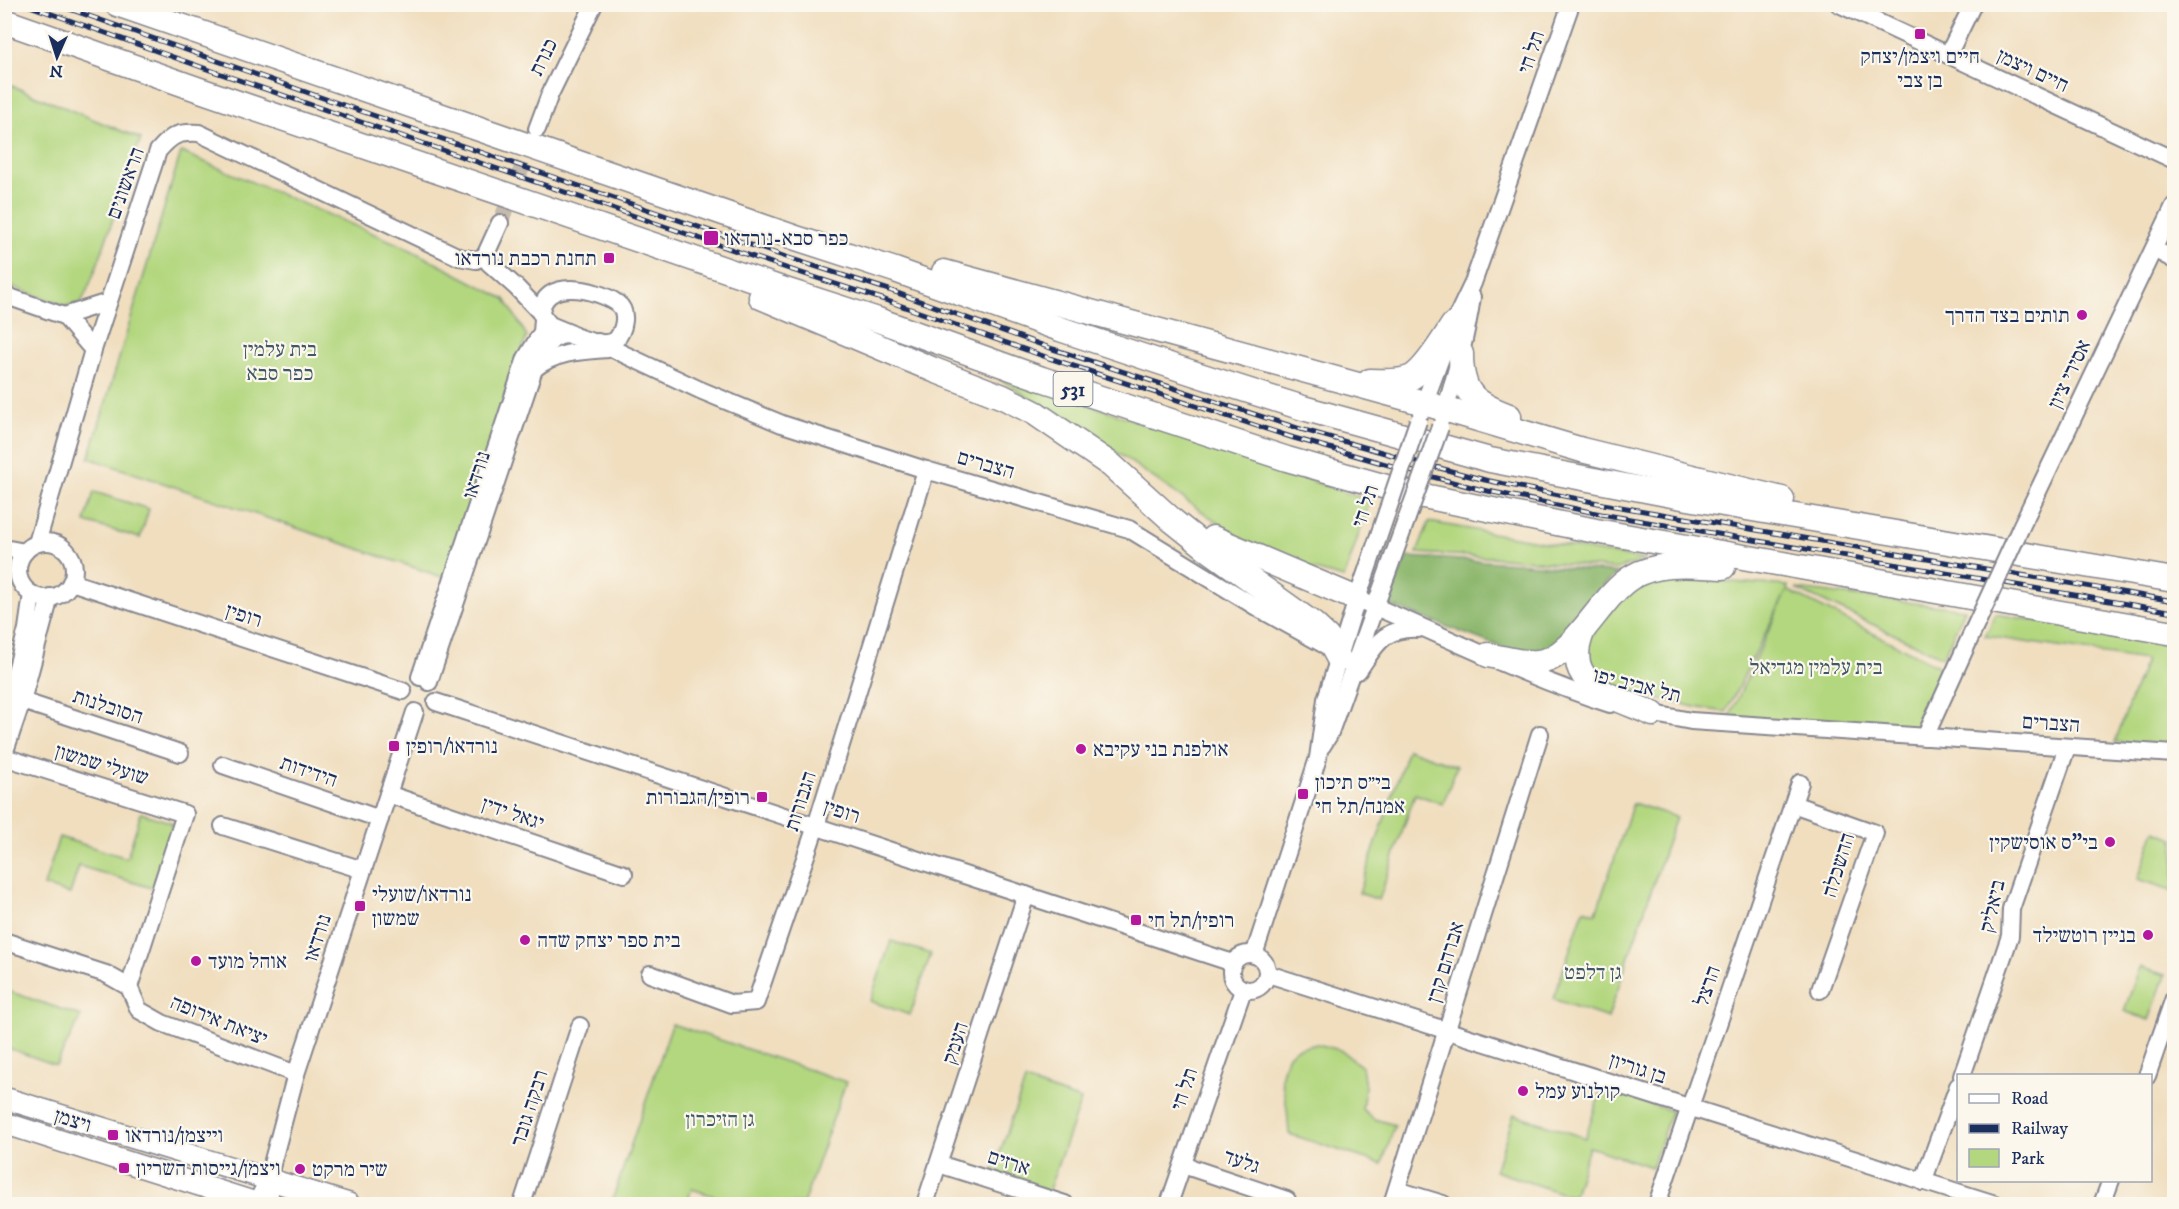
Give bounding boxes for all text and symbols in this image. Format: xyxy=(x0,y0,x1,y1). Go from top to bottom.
north arrow xyxy=(27,27,87,87)
street label: תל חי xyxy=(1513,27,1551,77)
marker: חיים ויצמן/יצחק בן צבי xyxy=(1913,27,1927,41)
street label: כנרת xyxy=(524,34,564,80)
street label: חיים ויצמן xyxy=(1992,43,2073,99)
place label: חיים ויצמן/יצחק בן צבי xyxy=(1860,44,1980,94)
text: N xyxy=(49,61,63,81)
street label: הראשונים xyxy=(101,144,151,223)
place label: כפר סבא-נורדאו xyxy=(724,226,849,252)
marker: כפר סבא-נורדאו xyxy=(702,229,720,247)
place label: תחנת רכבת נורדאו xyxy=(455,246,597,272)
marker: תחנת רכבת נורדאו xyxy=(602,251,616,265)
place label: תותים בצד הדרך xyxy=(1945,303,2070,329)
marker: תותים בצד הדרך xyxy=(2075,308,2089,322)
street label: אסירי ציון xyxy=(2043,336,2097,413)
park label: בית עלמין כפר סבא xyxy=(243,337,317,387)
road number: 531 xyxy=(1054,372,1092,406)
street label: הצברים xyxy=(954,444,1017,486)
street label: נורדאו xyxy=(457,448,497,503)
street label: תל חי xyxy=(1347,481,1385,531)
street label: רופין xyxy=(222,598,265,634)
park label: בית עלמין מגדיאל xyxy=(1749,655,1883,681)
street label: תל אביב יפו xyxy=(1590,662,1684,710)
street label: הסובלנות xyxy=(69,683,146,730)
street label: הצברים xyxy=(2021,709,2081,739)
place label: נורדאו/רופין xyxy=(406,734,498,760)
place label: אולפנת בני עקיבא xyxy=(1093,737,1229,763)
street label: שועלי שמשון xyxy=(52,738,152,792)
marker: נורדאו/רופין xyxy=(387,739,401,753)
marker: אולפנת בני עקיבא xyxy=(1074,742,1088,756)
street label: הידידות xyxy=(277,750,341,794)
street label: הגבורות xyxy=(779,768,823,835)
place label: בי״ס תיכון אמנה/תל חי xyxy=(1315,770,1405,820)
place label: רופין/הגבורות xyxy=(646,785,750,811)
marker: בי״ס תיכון אמנה/תל חי xyxy=(1296,787,1310,801)
marker: רופין/הגבורות xyxy=(755,790,769,804)
street label: יגאל ידין xyxy=(478,791,548,837)
street label: רופין xyxy=(820,794,863,830)
street label: ההשכלה xyxy=(1817,830,1861,901)
place label: בי"ס אוסישקין xyxy=(1989,830,2098,856)
marker: בי"ס אוסישקין xyxy=(2103,835,2117,849)
street label: ביאליק xyxy=(1974,877,2012,935)
place label: נורדאו/שועלי שמשון xyxy=(372,882,471,932)
marker: נורדאו/שועלי שמשון xyxy=(353,899,367,913)
place label: רופין/תל חי xyxy=(1148,908,1234,934)
street label: נורדאו xyxy=(298,911,338,966)
marker: רופין/תל חי xyxy=(1129,913,1143,927)
street label: אברהם קרן xyxy=(1421,919,1471,1006)
place label: בניין רוטשילד xyxy=(2033,923,2136,949)
place label: בית ספר יצחק שדה xyxy=(537,928,681,954)
marker: בניין רוטשילד xyxy=(2141,928,2155,942)
marker: בית ספר יצחק שדה xyxy=(518,933,532,947)
place label: אוהל מועד xyxy=(208,949,287,975)
marker: אוהל מועד xyxy=(189,954,203,968)
park label: גן דלפט xyxy=(1564,960,1622,986)
street label: הרצל xyxy=(1689,963,1727,1010)
street label: יציאת אירופה xyxy=(166,990,271,1052)
street label: העמק xyxy=(937,1019,975,1068)
street label: בן גוריון xyxy=(1606,1048,1670,1090)
street label: תל חי xyxy=(1166,1064,1204,1114)
street label: רבקה גובר xyxy=(505,1067,555,1150)
legend xyxy=(1957,1074,2152,1182)
place label: קולנוע עמל xyxy=(1535,1079,1620,1105)
marker: קולנוע עמל xyxy=(1516,1084,1530,1098)
text: Road xyxy=(2011,1088,2048,1110)
street label: ויצמן xyxy=(51,1103,94,1139)
park label: גן הזיכרון xyxy=(685,1107,755,1133)
text: Railway xyxy=(2011,1118,2069,1140)
place label: וייצמן/נורדאו xyxy=(125,1123,223,1149)
marker: וייצמן/נורדאו xyxy=(106,1128,120,1142)
street label: ארזים xyxy=(984,1144,1033,1182)
street label: גלעד xyxy=(1220,1144,1263,1180)
text: Park xyxy=(2011,1148,2045,1170)
place label: ויצמן/גייסות השריון xyxy=(136,1156,281,1182)
place label: שיר מרקט xyxy=(312,1157,388,1183)
marker: ויצמן/גייסות השריון xyxy=(117,1161,131,1175)
marker: שיר מרקט xyxy=(293,1162,307,1176)

